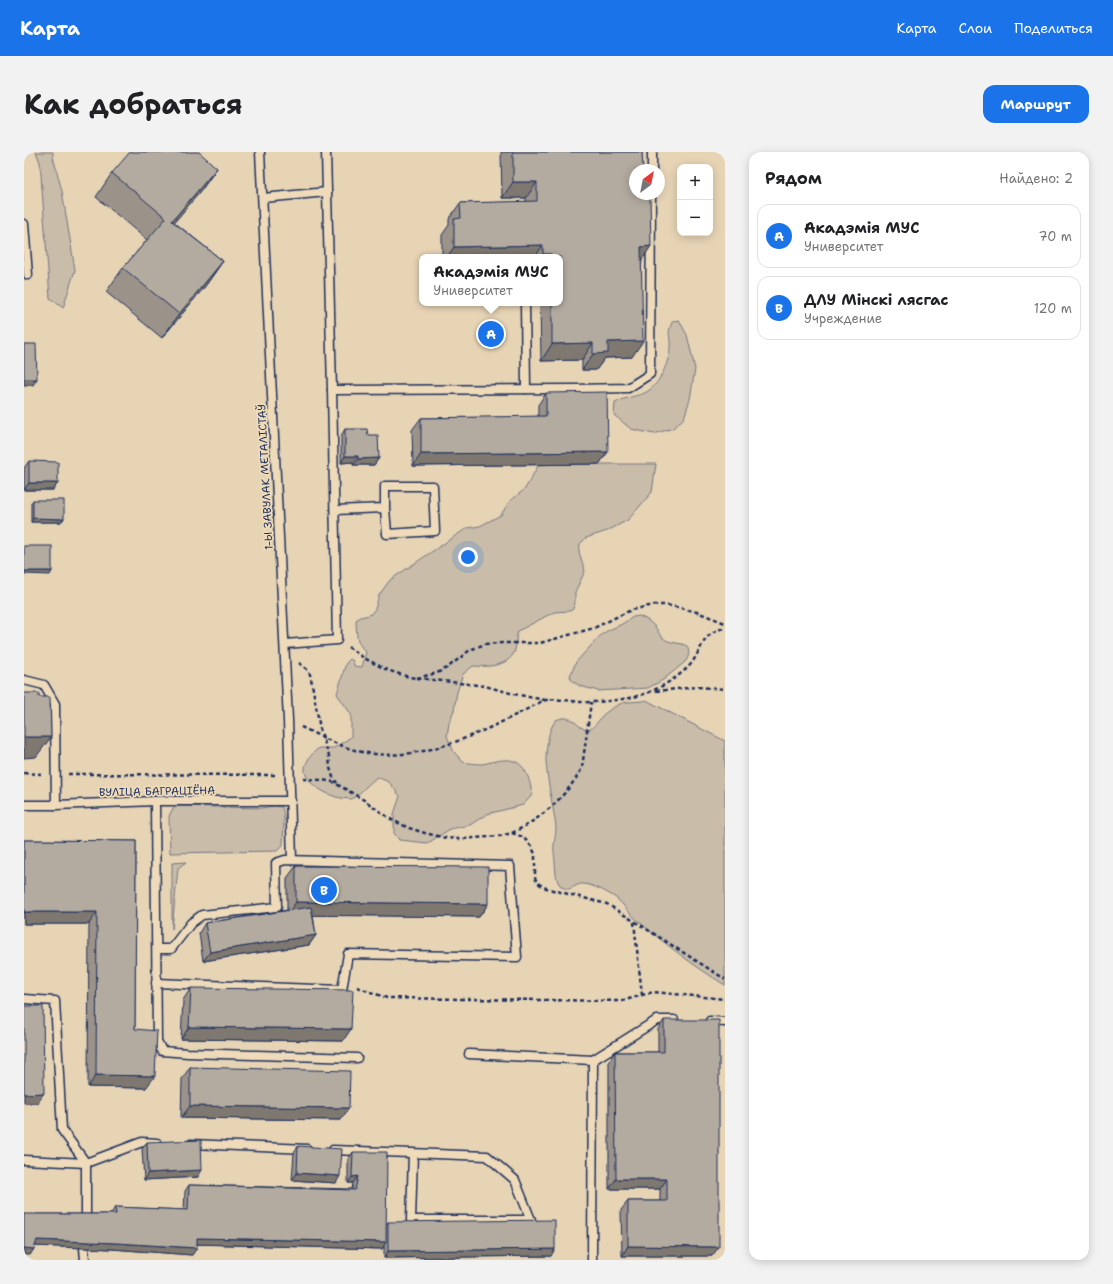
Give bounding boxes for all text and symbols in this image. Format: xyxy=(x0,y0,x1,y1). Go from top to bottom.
text: Карта xyxy=(20,16,80,41)
text: Карта xyxy=(896,19,937,37)
text: Слои xyxy=(959,19,992,37)
text: Поделиться xyxy=(1014,19,1093,37)
text: Как добраться xyxy=(24,85,243,123)
button: Маршрут xyxy=(983,85,1089,123)
north arrow xyxy=(629,164,665,200)
map controls xyxy=(677,164,713,236)
button: + xyxy=(677,164,713,200)
text: Рядом xyxy=(765,167,822,189)
text: Найдено: 2 xyxy=(999,170,1073,187)
button: − xyxy=(677,200,713,236)
text: Акадэмія МУС xyxy=(804,218,919,238)
text: A xyxy=(774,228,784,245)
text: 70 m xyxy=(1038,228,1072,245)
text: Университет xyxy=(804,238,883,255)
popup xyxy=(419,254,563,306)
text: Акадэмія МУС xyxy=(433,262,549,282)
text: Университет xyxy=(433,282,513,299)
text: ДЛУ Мінскі лясгас xyxy=(804,290,948,310)
text: B xyxy=(775,300,783,317)
text: 120 m xyxy=(1034,300,1072,317)
text: Учреждение xyxy=(804,310,882,327)
pin: A xyxy=(478,319,504,349)
street label: 1-Ы ЗАВУЛАК МЕТАЛІСТАЎ xyxy=(253,404,277,550)
your location xyxy=(458,547,478,567)
street label: ВУЛІЦА БАГРАЦІЁНА xyxy=(99,783,215,800)
pin: B xyxy=(311,875,337,905)

